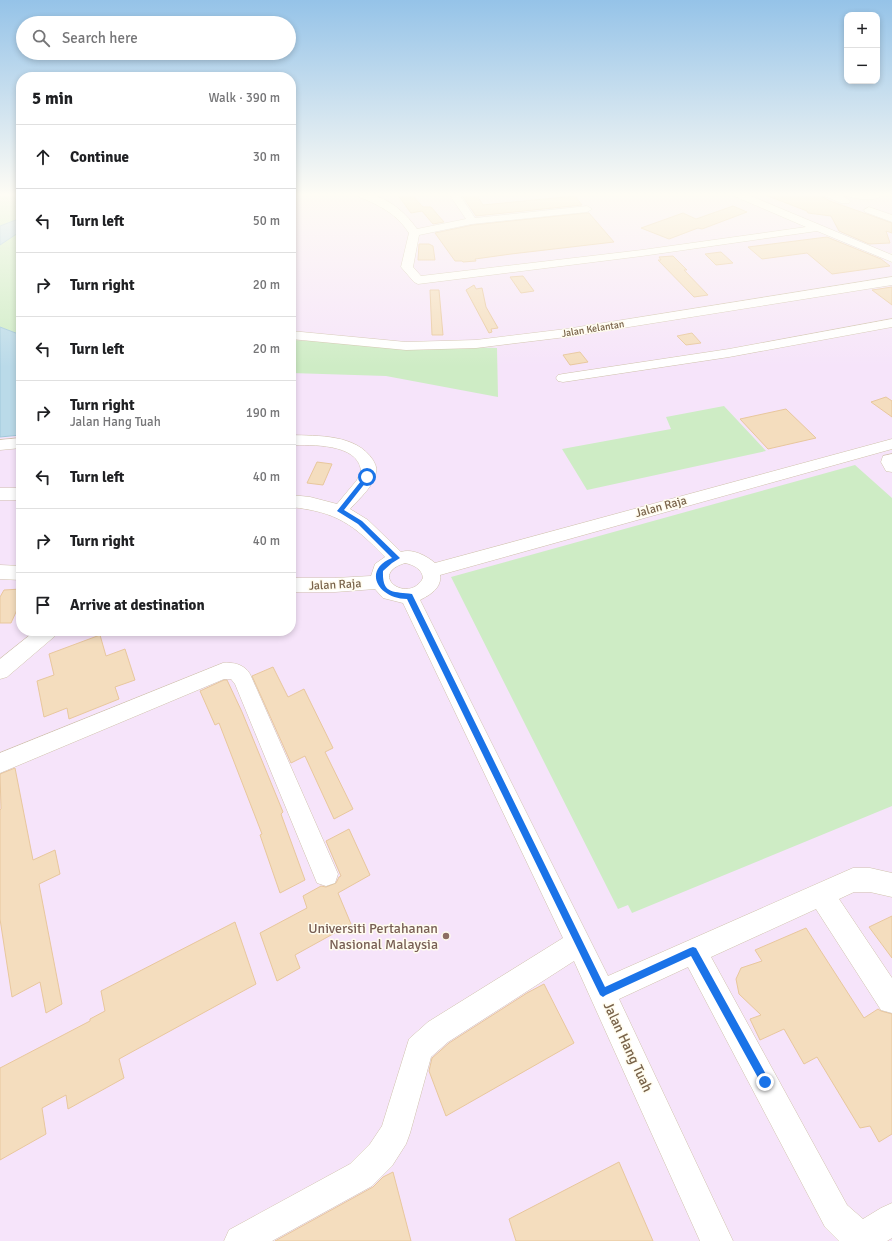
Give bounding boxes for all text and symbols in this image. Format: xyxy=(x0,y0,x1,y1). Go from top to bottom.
map controls xyxy=(844,12,880,84)
button: + xyxy=(844,12,880,48)
search box xyxy=(16,16,296,60)
icon: search xyxy=(30,27,52,49)
text: Search here xyxy=(62,29,138,47)
button: − xyxy=(844,48,880,84)
text: 5 min xyxy=(32,88,73,109)
text: Walk · 390 m xyxy=(209,90,280,106)
icon: ahead xyxy=(32,146,54,168)
text: Continue xyxy=(70,148,129,166)
text: 30 m xyxy=(253,149,280,165)
icon: left xyxy=(32,210,54,232)
text: Turn left xyxy=(70,212,124,230)
text: 50 m xyxy=(253,213,280,229)
icon: right xyxy=(32,274,54,296)
text: Turn right xyxy=(70,276,135,294)
text: 20 m xyxy=(253,277,280,293)
street label: Jalan Kelantan xyxy=(561,318,625,340)
icon: left xyxy=(32,338,54,360)
text: Turn left xyxy=(70,340,124,358)
text: 20 m xyxy=(253,341,280,357)
text: Turn right xyxy=(70,396,135,414)
icon: right xyxy=(32,402,54,424)
text: 190 m xyxy=(246,405,280,421)
text: Jalan Hang Tuah xyxy=(70,414,161,430)
icon: left xyxy=(32,466,54,488)
text: Turn left xyxy=(70,468,124,486)
route start xyxy=(358,468,376,486)
text: 40 m xyxy=(253,469,280,485)
street label: Jalan Raja xyxy=(634,493,688,521)
icon: right xyxy=(32,530,54,552)
text: Turn right xyxy=(70,532,135,550)
text: 40 m xyxy=(253,533,280,549)
street label: Jalan Raja xyxy=(308,576,362,594)
icon: arrive xyxy=(32,594,54,616)
text: Arrive at destination xyxy=(70,596,205,614)
place label: Universiti Pertahanan Nasional Malaysia xyxy=(308,920,438,953)
marker: Universiti Pertahanan Nasional Malaysia xyxy=(441,931,451,941)
street label: Jalan Hang Tuah xyxy=(600,999,656,1095)
route end xyxy=(756,1073,774,1091)

